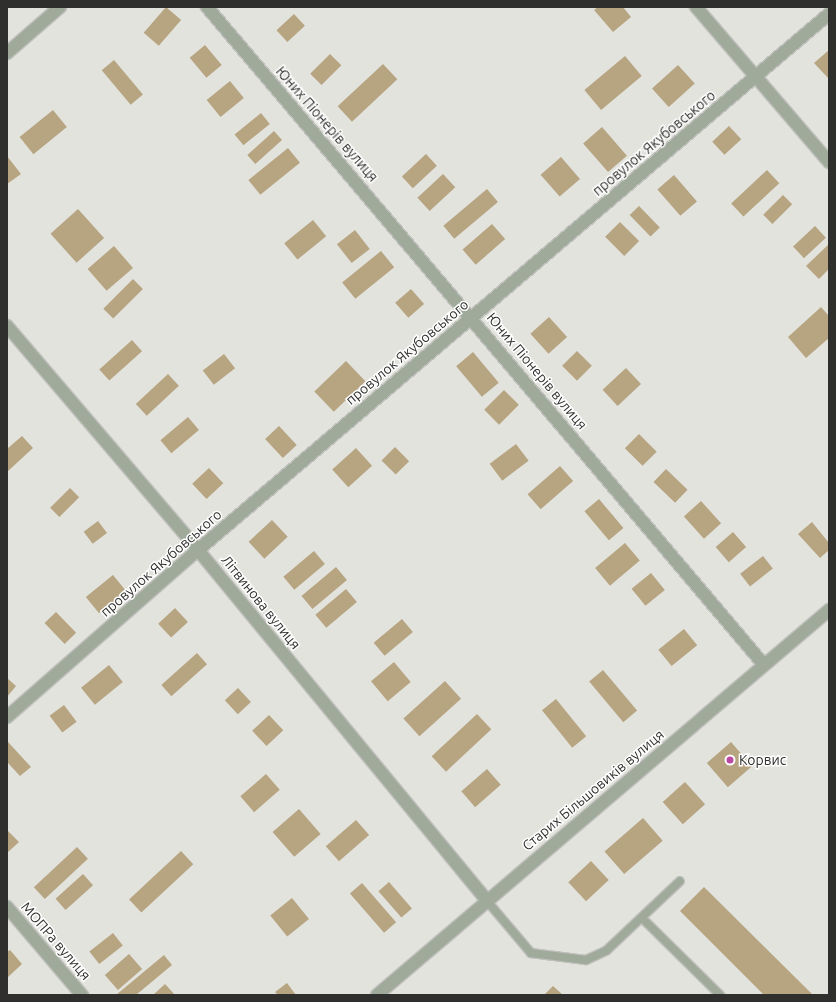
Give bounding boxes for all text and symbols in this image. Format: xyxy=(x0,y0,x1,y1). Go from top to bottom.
street label: Юних Піонерів вулиця xyxy=(272,63,382,185)
street label: провулок Якубовського xyxy=(589,87,719,199)
street label: провулок Якубовського xyxy=(342,296,472,408)
street label: Юних Піонерів вулиця xyxy=(483,309,591,433)
street label: провулок Якубовського xyxy=(97,506,225,620)
street label: Літвинова вулиця xyxy=(218,552,304,652)
street label: Старих Більшовиків вулиця xyxy=(519,726,667,854)
place label: Корвис xyxy=(739,752,786,768)
marker: Корвис xyxy=(724,754,736,766)
street label: МОПРа вулиця xyxy=(18,899,94,983)

